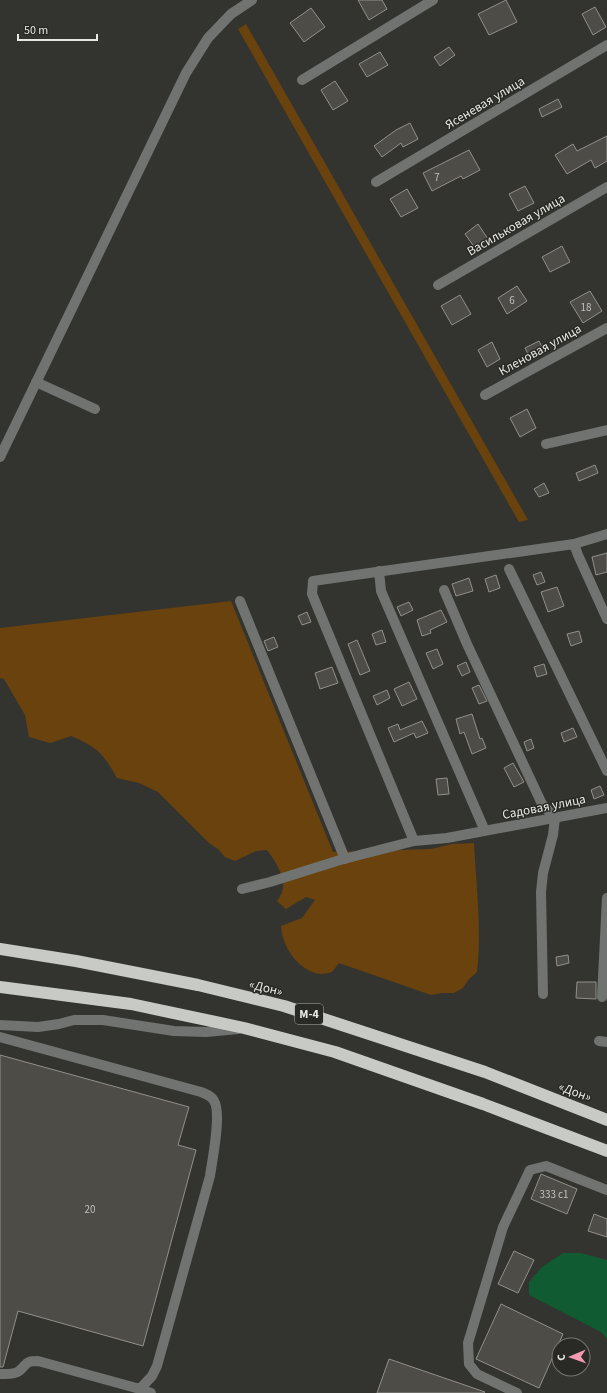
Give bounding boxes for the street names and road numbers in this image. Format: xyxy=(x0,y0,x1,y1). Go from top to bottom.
street label: Ясеневая улица xyxy=(442,72,528,134)
street label: Васильковая улица xyxy=(464,190,568,260)
street label: Кленовая улица xyxy=(495,320,585,380)
street label: Садовая улица xyxy=(501,790,587,824)
street label: «Дон» xyxy=(247,975,285,1001)
road number: М-4 xyxy=(295,1004,323,1024)
street label: «Дон» xyxy=(556,1078,594,1106)

